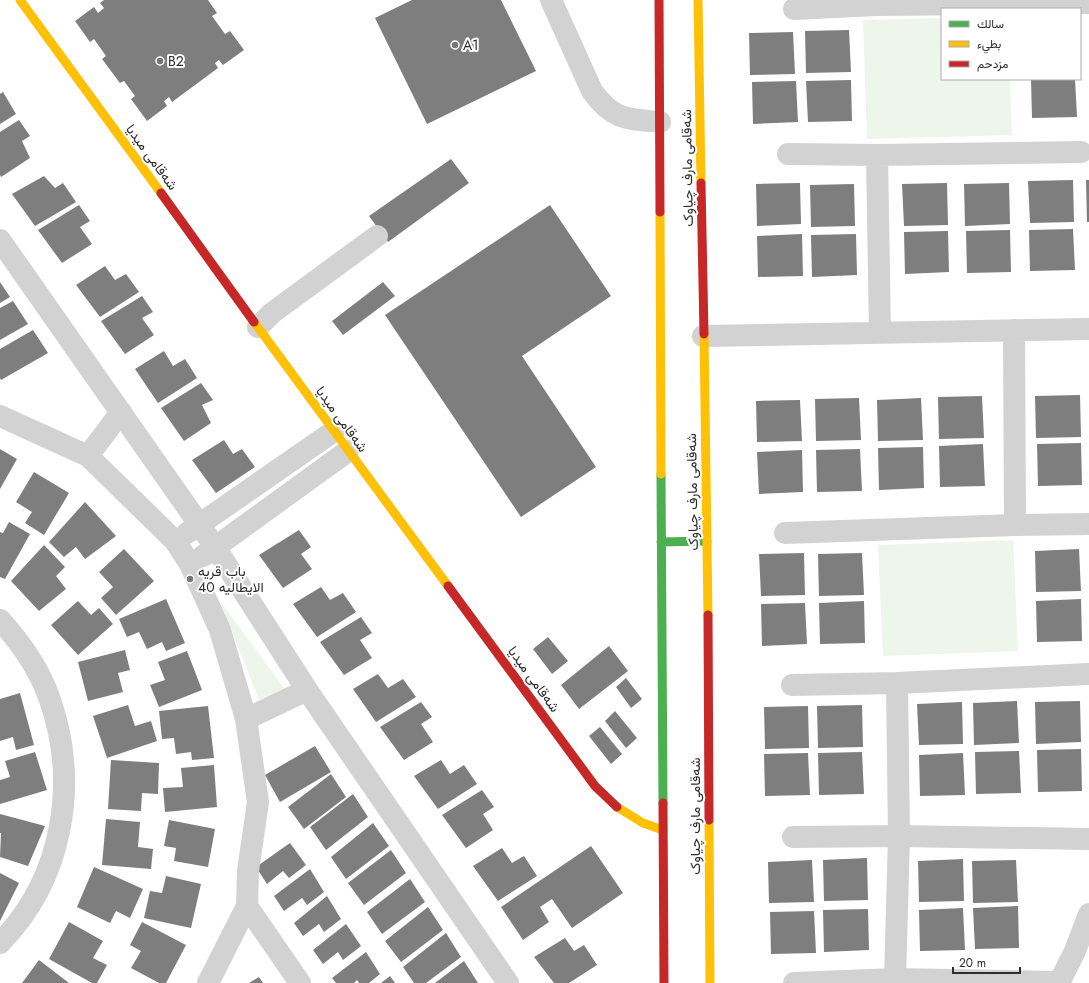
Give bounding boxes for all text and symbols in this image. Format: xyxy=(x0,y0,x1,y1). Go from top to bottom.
legend xyxy=(941,8,1081,80)
text: سالك xyxy=(977,15,1004,33)
place label: A1 xyxy=(463,35,479,55)
text: بطيء xyxy=(977,35,1001,54)
marker: A1 xyxy=(450,40,460,50)
place label: B2 xyxy=(168,51,184,71)
text: مزدحم xyxy=(977,55,1008,73)
marker: B2 xyxy=(155,56,165,66)
street label: شەقامی مارف چیاوک xyxy=(676,109,698,227)
street label: شەقامی میدیا xyxy=(121,120,183,194)
street label: شەقامی میدیا xyxy=(311,382,373,456)
street label: شەقامی مارف چیاوک xyxy=(681,433,703,551)
place label: باب قريه الايطاليه 40 xyxy=(198,561,264,597)
marker: باب قريه الايطاليه 40 xyxy=(185,574,195,584)
street label: شەقامی میدیا xyxy=(503,642,565,716)
street label: شەقامی مارف چیاوک xyxy=(685,757,705,875)
scale bar xyxy=(953,949,1020,975)
text: 20 m xyxy=(959,954,986,972)

